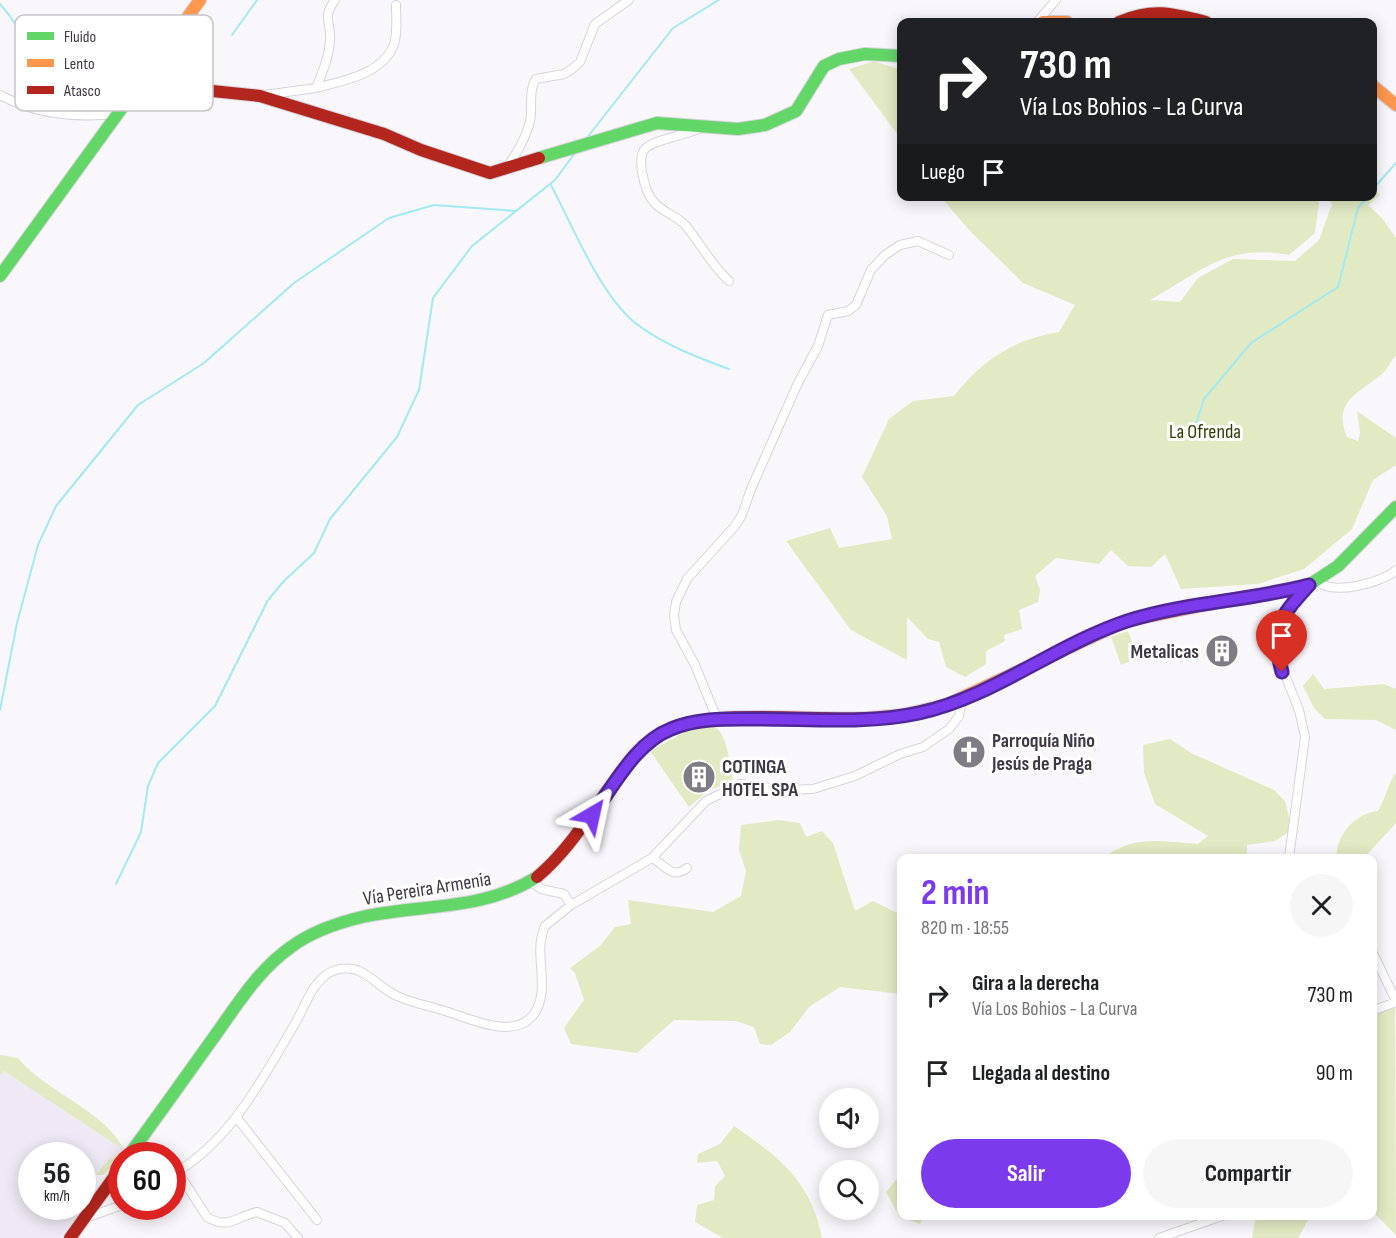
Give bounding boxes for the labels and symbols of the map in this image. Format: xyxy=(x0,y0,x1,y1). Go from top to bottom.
legend xyxy=(15,15,213,111)
text: Fluido xyxy=(64,28,96,47)
text: Lento xyxy=(64,55,95,74)
text: Atasco xyxy=(63,82,101,101)
park label: La Ofrenda xyxy=(1169,420,1241,444)
pin xyxy=(1256,610,1307,672)
building icon: Metalicas xyxy=(1204,633,1240,669)
place label: Metalicas xyxy=(1131,640,1199,664)
place label: Parroquía Niño Jesús de Praga xyxy=(991,729,1095,776)
church icon: Parroquía Niño Jesús de Praga xyxy=(951,734,987,770)
place label: COTINGA HOTEL SPA xyxy=(722,755,799,802)
building icon: COTINGA HOTEL SPA xyxy=(681,759,717,795)
position arrow xyxy=(560,783,624,847)
street label: Vía Pereira Armenia xyxy=(362,867,493,911)
speed limit sign: 60 xyxy=(108,1142,186,1220)

